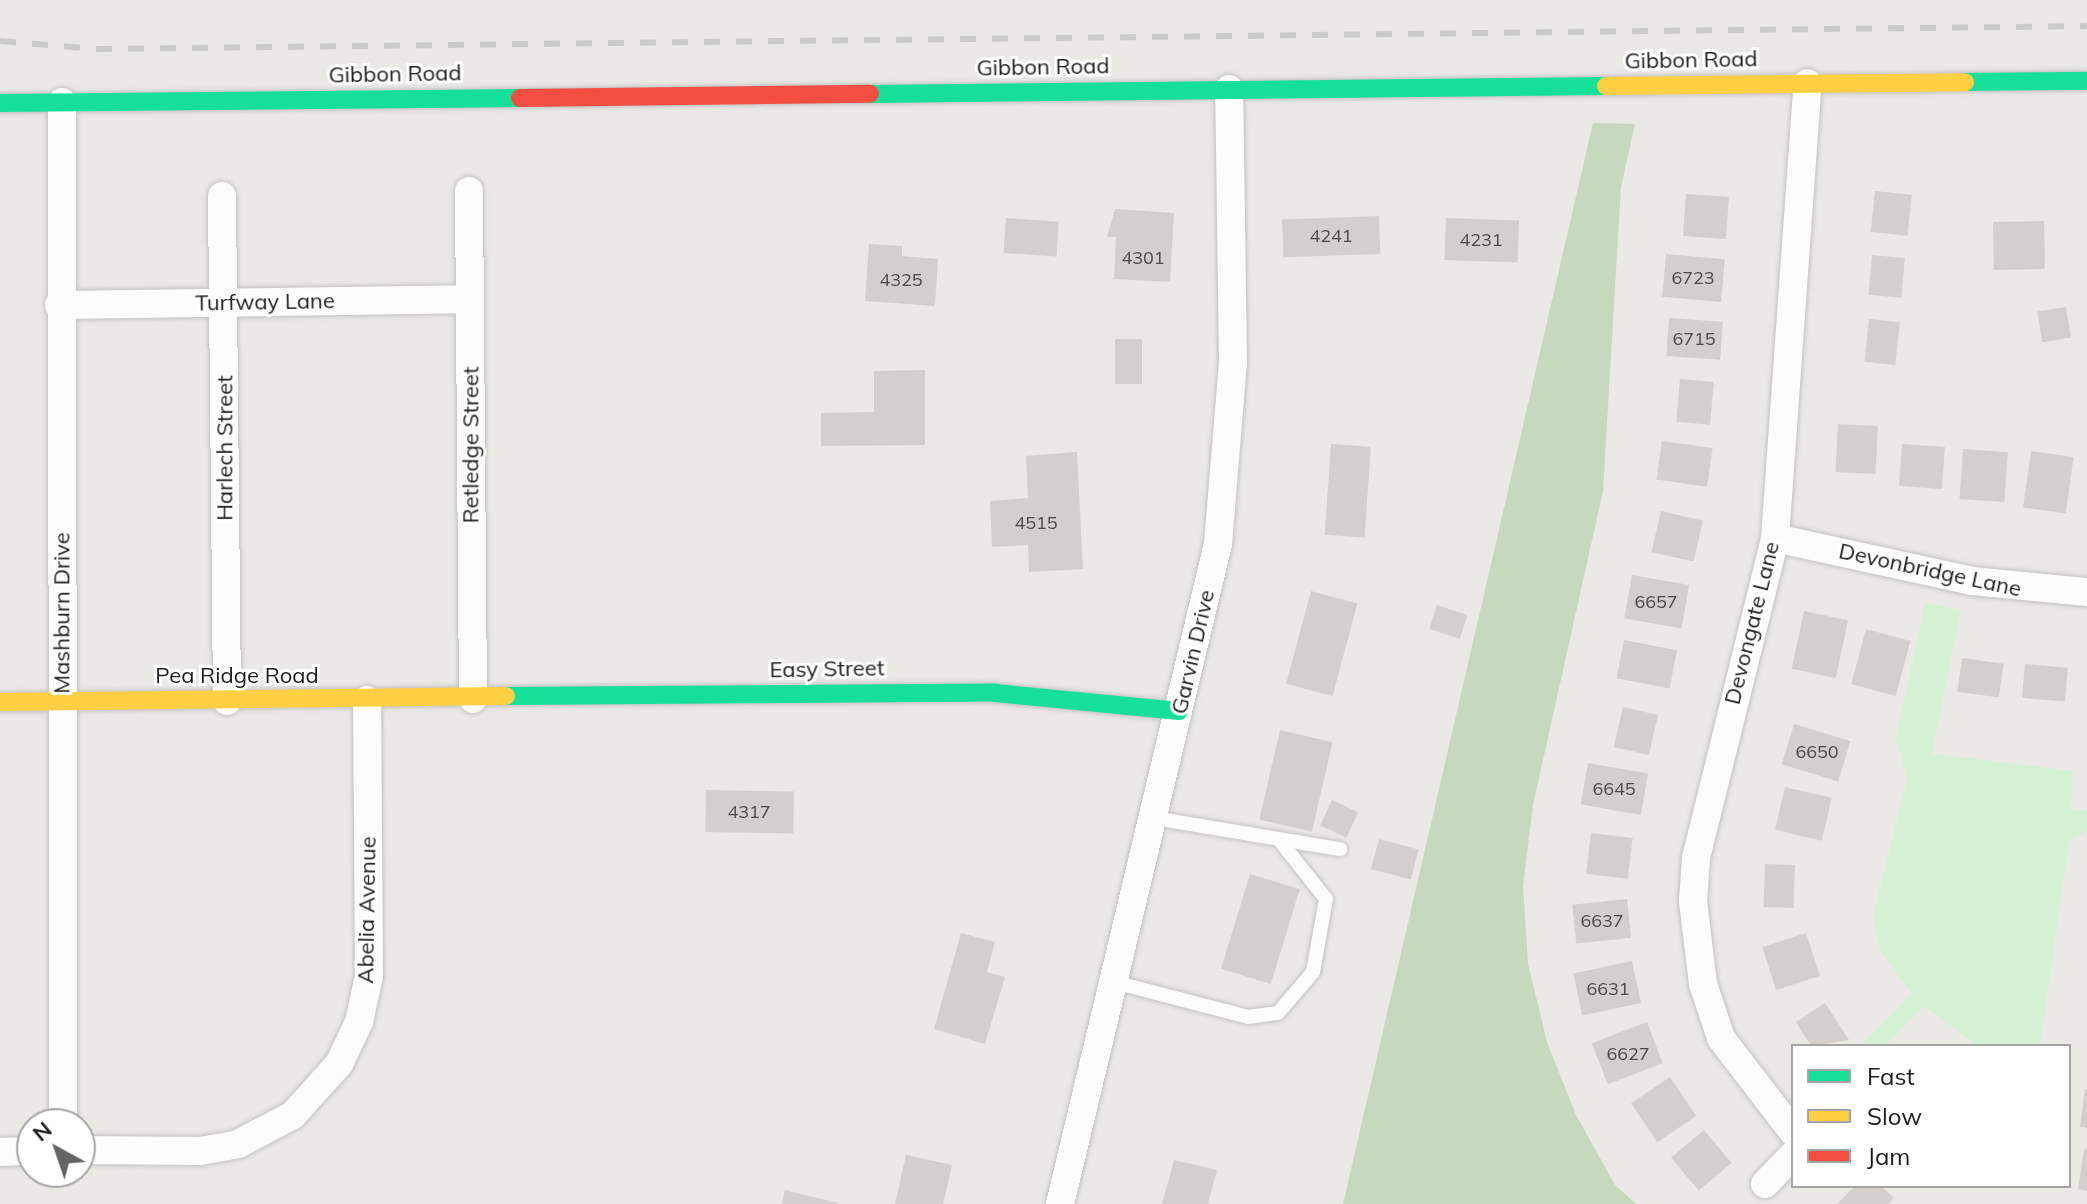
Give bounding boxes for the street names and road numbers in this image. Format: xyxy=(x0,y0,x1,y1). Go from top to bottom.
street label: Gibbon Road xyxy=(1624,46,1758,74)
street label: Gibbon Road xyxy=(976,53,1110,81)
street label: Gibbon Road xyxy=(328,60,462,88)
street label: Turfway Lane xyxy=(195,288,335,316)
street label: Retledge Street xyxy=(458,367,484,523)
street label: Harlech Street xyxy=(212,375,238,521)
street label: Mashburn Drive xyxy=(49,532,75,694)
street label: Devonbridge Lane xyxy=(1836,538,2024,602)
street label: Devongate Lane xyxy=(1719,539,1785,707)
street label: Garvin Drive xyxy=(1166,587,1220,717)
street label: Easy Street xyxy=(769,655,885,683)
street label: Pea Ridge Road xyxy=(155,663,319,689)
street label: Abelia Avenue xyxy=(353,836,381,984)

